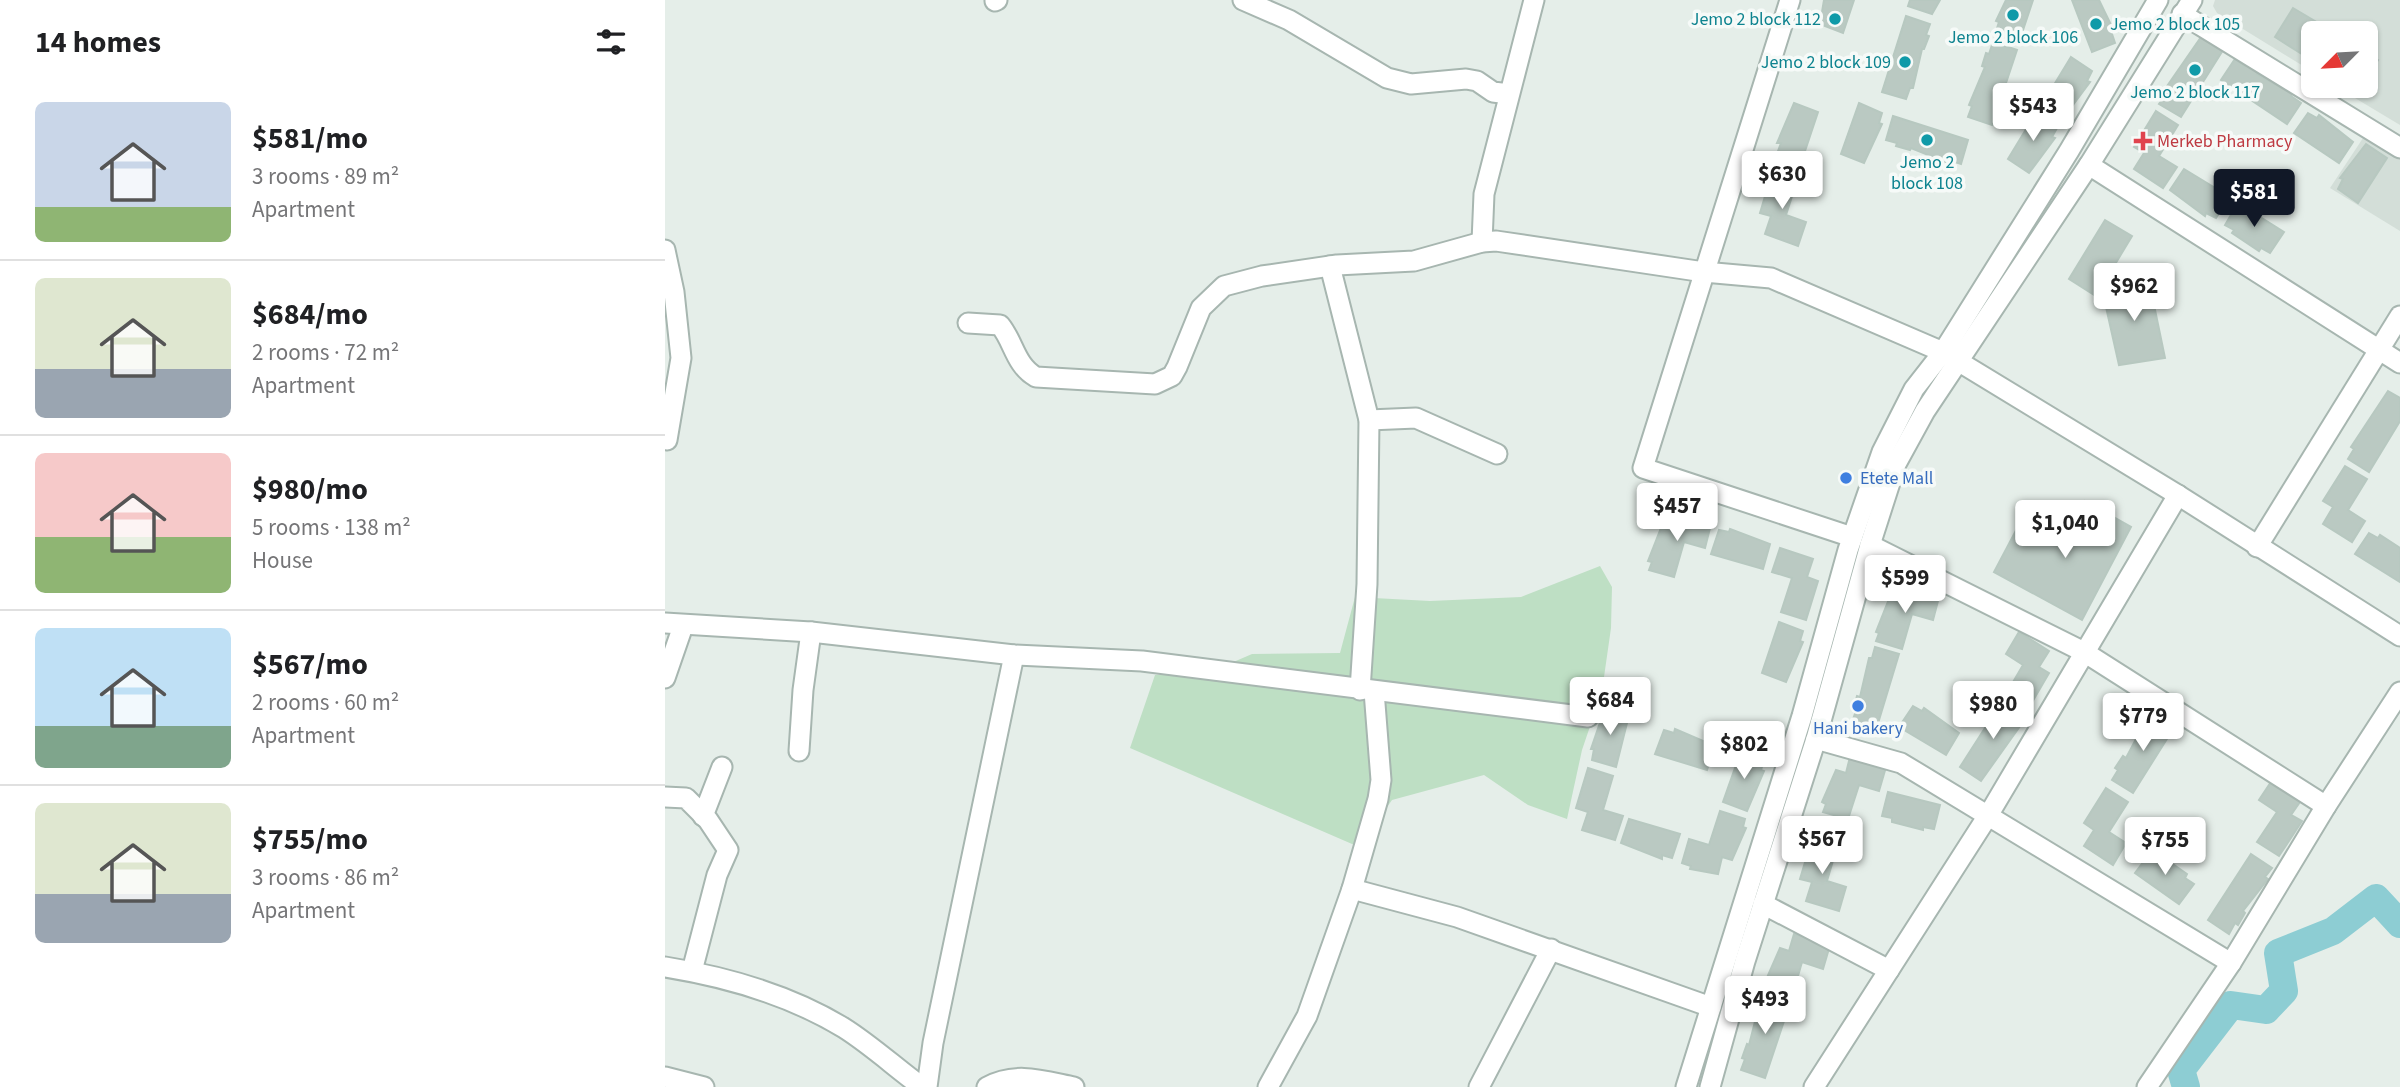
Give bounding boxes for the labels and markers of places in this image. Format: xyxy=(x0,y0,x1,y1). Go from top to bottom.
place label: Jemo 2 block 112 xyxy=(1691,7,1821,32)
marker: Jemo 2 block 106 xyxy=(2005,7,2021,23)
marker: Jemo 2 block 112 xyxy=(1827,11,1843,27)
place label: Jemo 2 block 105 xyxy=(2110,12,2240,37)
marker: Jemo 2 block 105 xyxy=(2088,16,2104,32)
place label: Jemo 2 block 106 xyxy=(1948,25,2078,50)
place label: Jemo 2 block 109 xyxy=(1761,50,1891,75)
marker: Jemo 2 block 109 xyxy=(1897,54,1913,70)
marker: Jemo 2 block 117 xyxy=(2187,62,2203,78)
place label: Jemo 2 block 117 xyxy=(2130,80,2260,105)
pin: $543 xyxy=(1992,83,2074,143)
place label: Merkeb Pharmacy xyxy=(2157,129,2293,154)
marker: Jemo 2 block 108 xyxy=(1919,132,1935,148)
marker: Merkeb Pharmacy xyxy=(2135,133,2151,149)
place label: Jemo 2 block 108 xyxy=(1891,150,1963,196)
pin: $630 xyxy=(1741,152,1823,211)
pin: $581 xyxy=(2213,170,2295,229)
pin: $962 xyxy=(2093,264,2175,323)
place label: Etete Mall xyxy=(1860,466,1933,491)
marker: Etete Mall xyxy=(1838,470,1854,486)
pin: $457 xyxy=(1636,484,1718,543)
pin: $1,040 xyxy=(2008,500,2122,560)
pin: $599 xyxy=(1864,556,1946,615)
pin: $684 xyxy=(1569,678,1651,737)
pin: $980 xyxy=(1952,682,2034,741)
pin: $779 xyxy=(2102,694,2184,753)
marker: Hani bakery xyxy=(1850,698,1866,714)
place label: Hani bakery xyxy=(1813,716,1904,741)
pin: $802 xyxy=(1703,722,1785,781)
pin: $567 xyxy=(1781,816,1863,876)
pin: $755 xyxy=(2124,818,2206,877)
pin: $493 xyxy=(1724,976,1806,1036)

